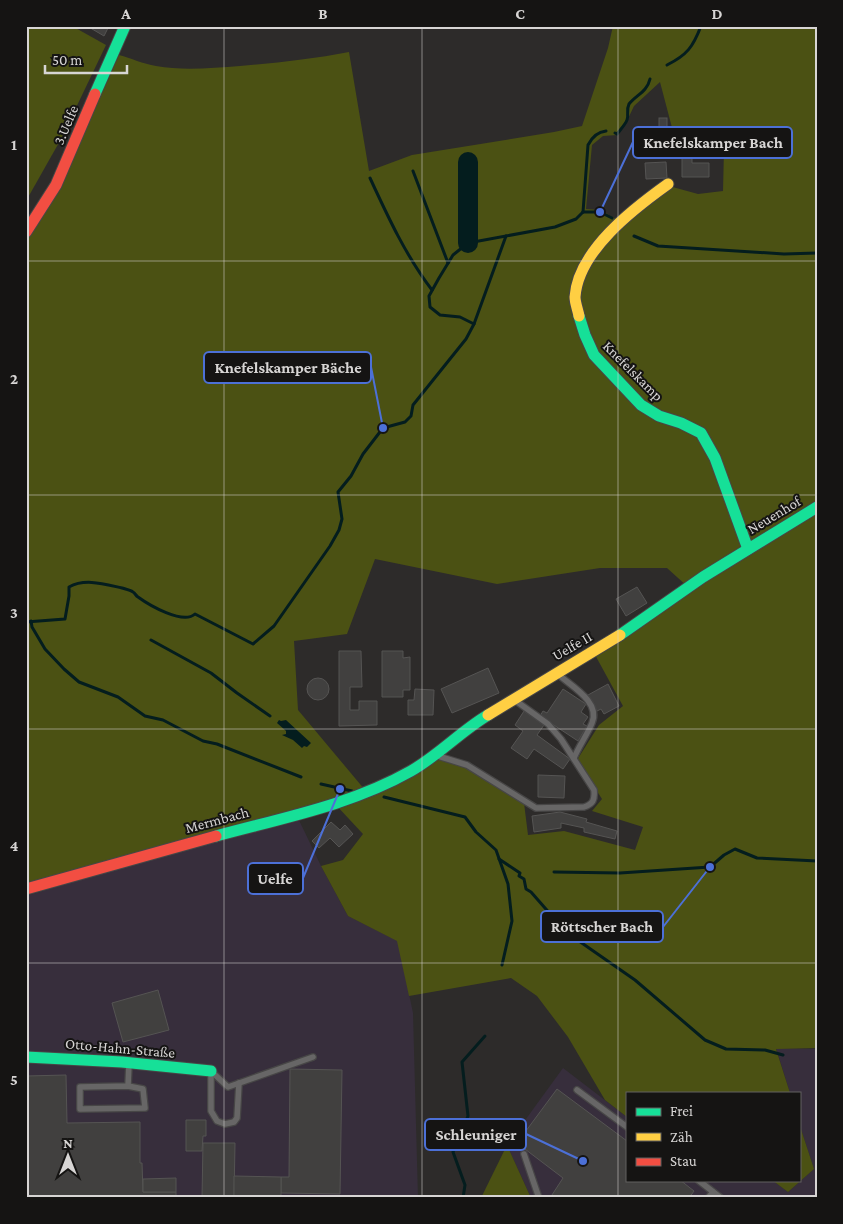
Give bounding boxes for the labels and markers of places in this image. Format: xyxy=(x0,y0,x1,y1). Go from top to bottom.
callout: Knefelskamper Bach xyxy=(633,127,792,158)
callout: Knefelskamper Bäche xyxy=(204,352,371,383)
callout: Uelfe xyxy=(248,863,303,894)
callout: Röttscher Bach xyxy=(541,911,663,942)
callout: Schleuniger xyxy=(425,1119,526,1150)

